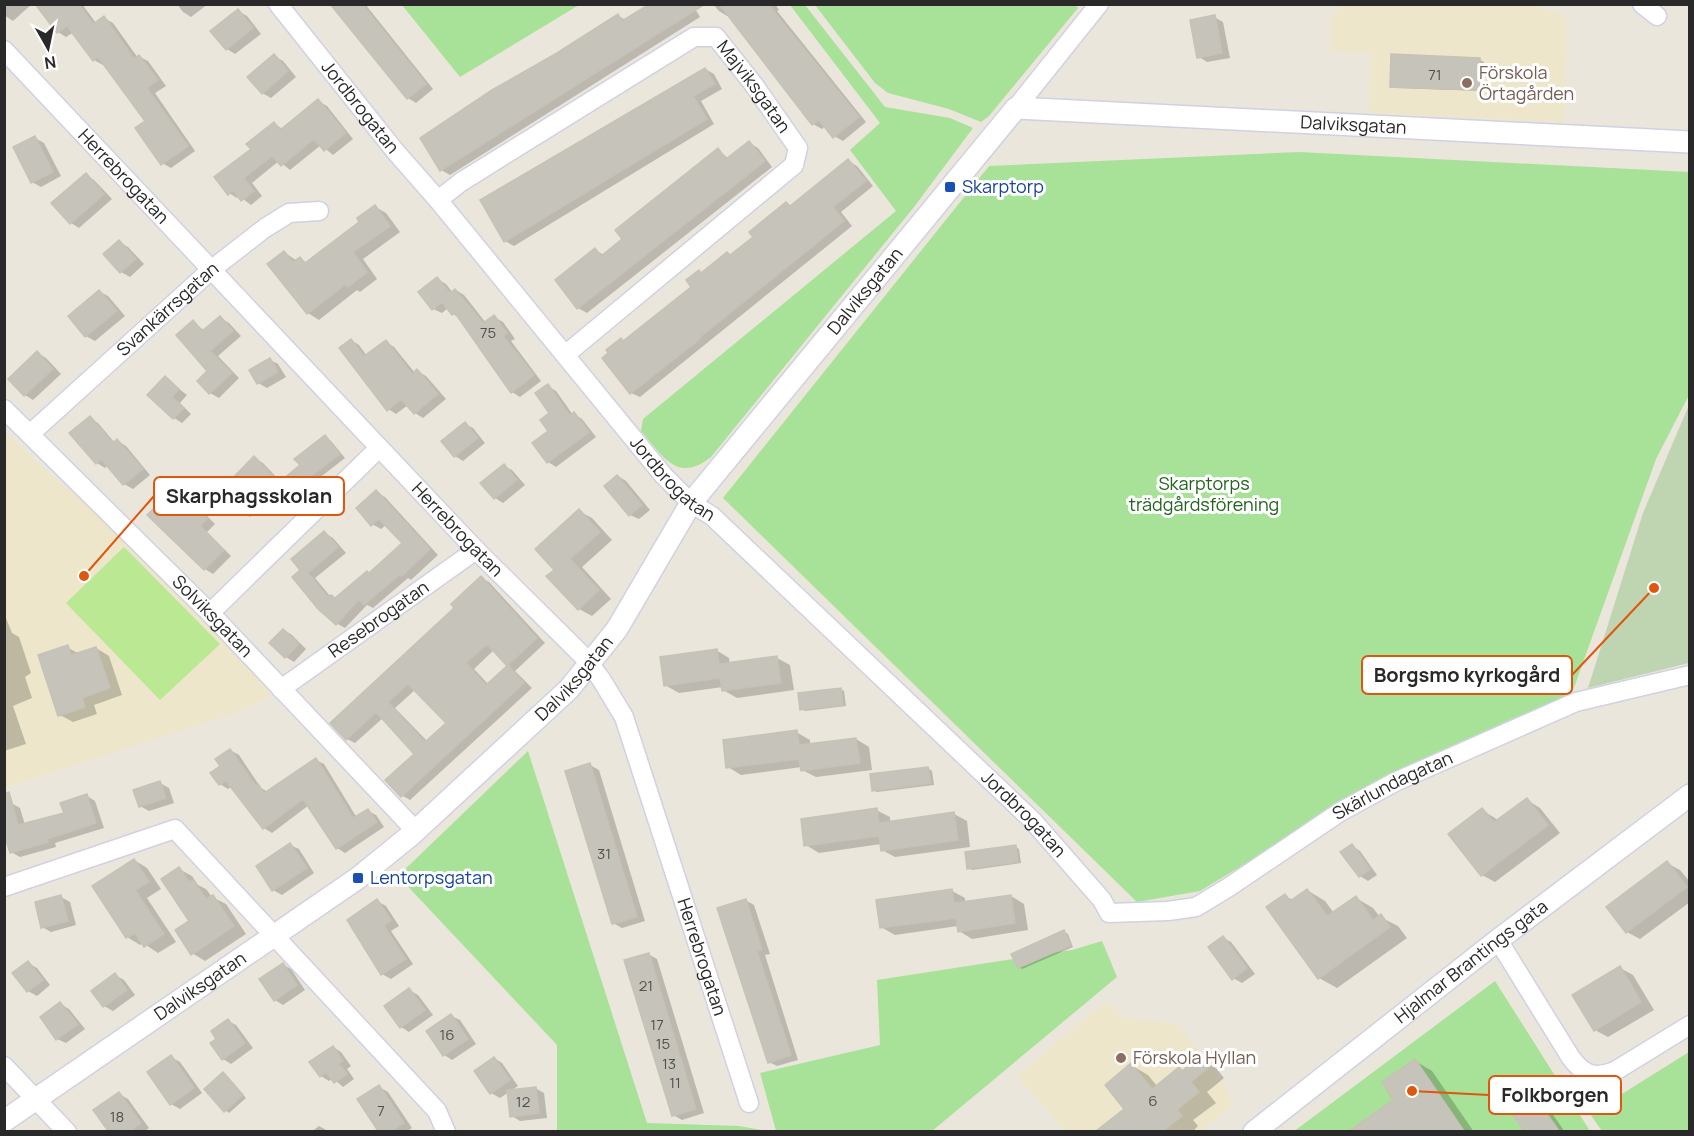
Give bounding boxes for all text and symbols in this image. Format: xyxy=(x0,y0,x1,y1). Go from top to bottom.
north arrow xyxy=(18,18,78,78)
street label: Majviksgatan xyxy=(712,35,797,137)
text: N xyxy=(43,51,58,75)
street label: Jordbrogatan xyxy=(317,55,405,158)
place label: Förskola Örtagården xyxy=(1479,60,1574,105)
house number: 71 xyxy=(1428,64,1442,85)
marker: Förskola Örtagården xyxy=(1460,76,1474,90)
street label: Dalviksgatan xyxy=(1300,109,1407,139)
street label: Herrebrogatan xyxy=(73,123,175,229)
place label: Skarptorp xyxy=(962,174,1044,198)
marker: Skarptorp xyxy=(943,180,957,194)
street label: Dalviksgatan xyxy=(821,242,908,339)
street label: Svankärrsgatan xyxy=(111,256,223,361)
house number: 75 xyxy=(480,322,496,343)
street label: Jordbrogatan xyxy=(625,431,720,526)
park label: Skarptorps trädgårdsförening xyxy=(1129,471,1279,516)
callout: Skarphagsskolan xyxy=(154,477,344,515)
street label: Herrebrogatan xyxy=(407,477,509,581)
text: Skarphagsskolan xyxy=(166,482,332,509)
street label: Solviksgatan xyxy=(167,569,259,662)
street label: Resebrogatan xyxy=(323,574,433,663)
street label: Dalviksgatan xyxy=(529,631,618,726)
callout: Borgsmo kyrkogård xyxy=(1362,656,1572,694)
text: Borgsmo kyrkogård xyxy=(1374,661,1560,688)
street label: Skärlundagatan xyxy=(1327,745,1456,825)
street label: Jordbrogatan xyxy=(976,765,1072,862)
house number: 31 xyxy=(597,843,611,864)
place label: Lentorpsgatan xyxy=(370,865,493,889)
marker: Lentorpsgatan xyxy=(351,871,365,885)
street label: Hjalmar Brantings gata xyxy=(1389,894,1552,1028)
street label: Herrebrogatan xyxy=(672,895,733,1019)
street label: Dalviksgatan xyxy=(149,945,250,1025)
house number: 21 xyxy=(639,975,653,996)
house number: 17 xyxy=(650,1014,664,1035)
house number: 16 xyxy=(439,1024,455,1045)
house number: 15 xyxy=(656,1033,670,1054)
place label: Förskola Hyllan xyxy=(1133,1045,1256,1069)
marker: Förskola Hyllan xyxy=(1114,1051,1128,1065)
house number: 13 xyxy=(662,1053,676,1074)
house number: 11 xyxy=(669,1072,681,1093)
callout: Folkborgen xyxy=(1489,1076,1621,1114)
text: Folkborgen xyxy=(1501,1081,1609,1108)
house number: 6 xyxy=(1148,1090,1158,1111)
house number: 12 xyxy=(516,1091,530,1112)
house number: 7 xyxy=(377,1100,385,1121)
house number: 18 xyxy=(110,1106,124,1127)

